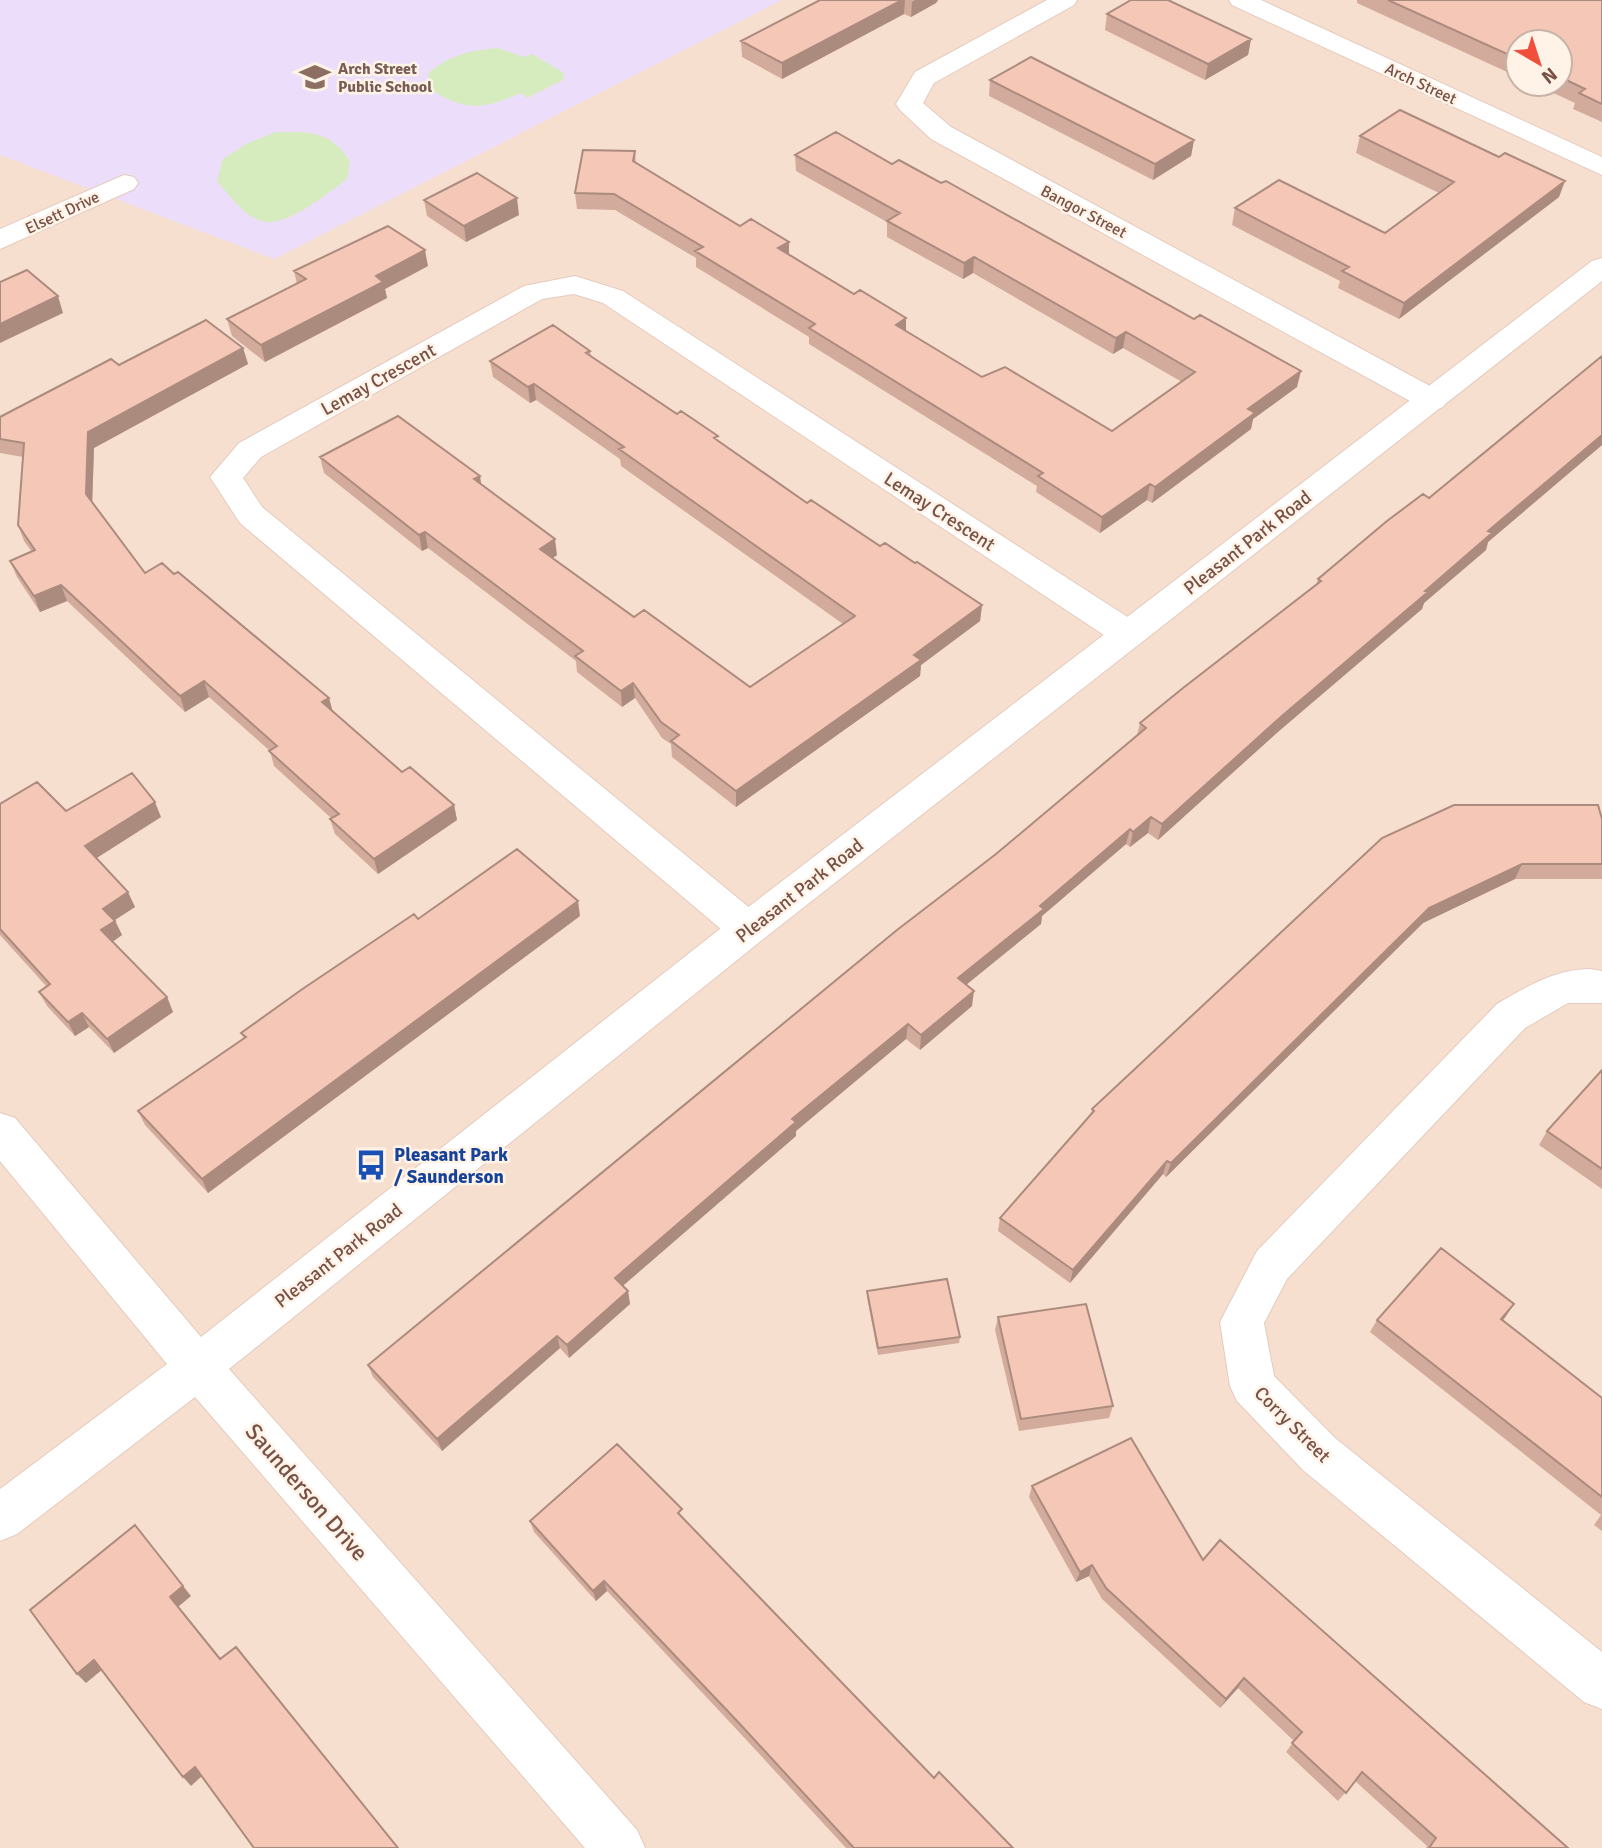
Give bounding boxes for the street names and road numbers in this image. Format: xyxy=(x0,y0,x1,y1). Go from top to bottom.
street label: Arch Street xyxy=(1382,59,1460,109)
street label: Bangor Street xyxy=(1037,181,1130,243)
street label: Elsett Drive xyxy=(22,187,103,239)
street label: Lemay Crescent xyxy=(317,338,441,421)
street label: Lemay Crescent xyxy=(879,467,1000,557)
street label: Pleasant Park Road xyxy=(1179,485,1316,600)
street label: Pleasant Park Road xyxy=(731,833,868,948)
street label: Pleasant Park Road xyxy=(270,1198,407,1313)
street label: Corry Street xyxy=(1249,1381,1336,1468)
street label: Saunderson Drive xyxy=(239,1418,374,1567)

